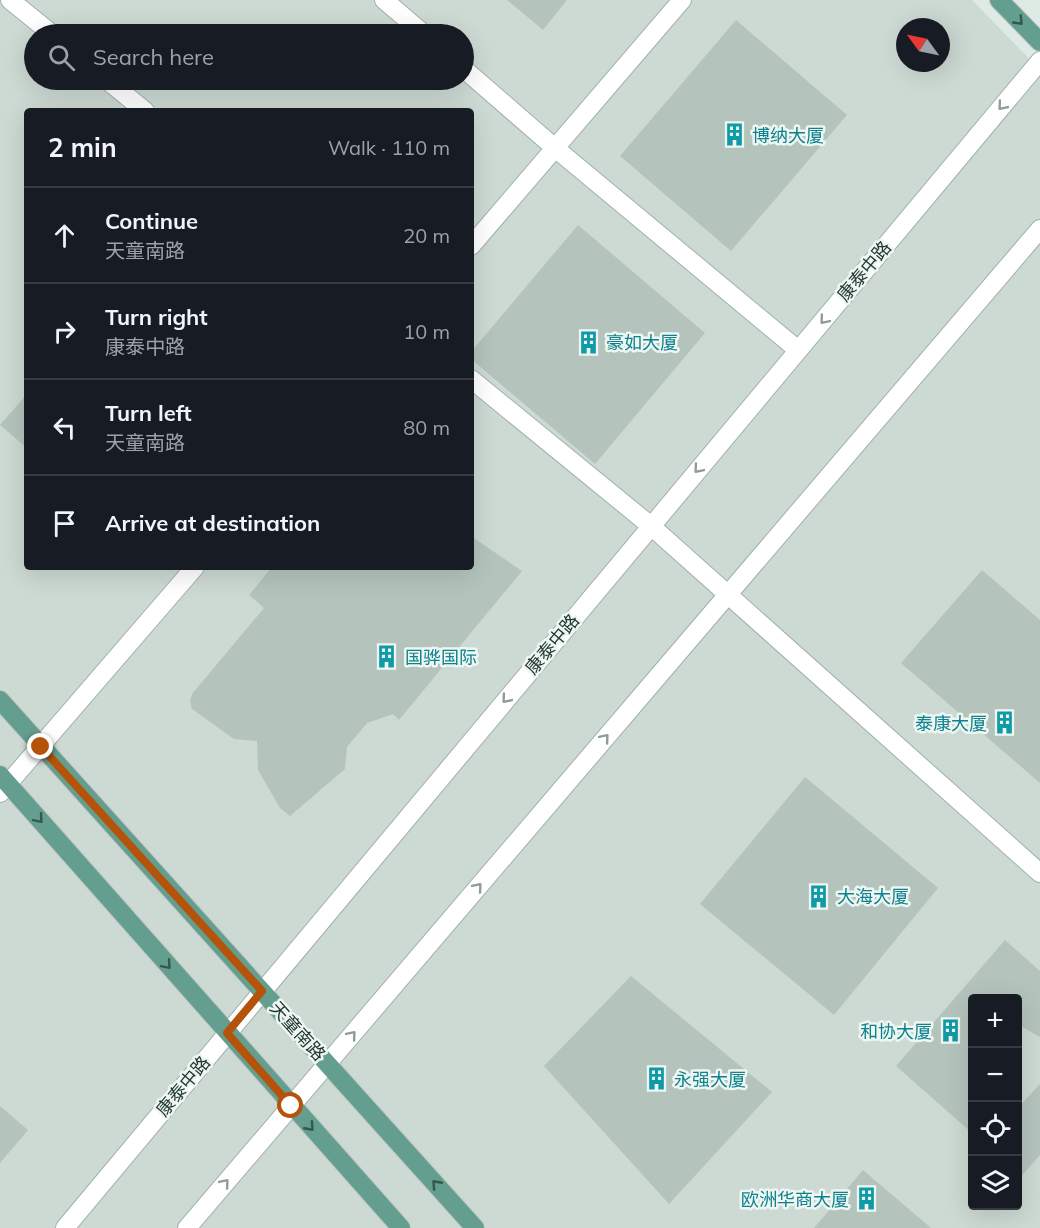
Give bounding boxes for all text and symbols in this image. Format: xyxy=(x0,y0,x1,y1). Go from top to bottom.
one-way arrow xyxy=(1012,14,1023,25)
north arrow xyxy=(896,18,950,72)
search box xyxy=(24,24,474,90)
icon: search xyxy=(45,41,78,74)
text: Search here xyxy=(93,43,214,71)
one-way arrow xyxy=(999,99,1010,110)
building icon: 博纳大厦 xyxy=(721,122,747,148)
place label: 博纳大厦 xyxy=(752,124,824,147)
text: 2 min xyxy=(48,131,117,164)
text: Walk · 110 m xyxy=(328,135,450,160)
text: Continue xyxy=(105,207,198,235)
icon: ahead xyxy=(48,219,81,252)
text: 20 m xyxy=(403,223,450,248)
street label: 康泰中路 xyxy=(832,236,896,306)
text: 天童南路 xyxy=(105,238,185,263)
text: Turn right xyxy=(105,303,208,331)
one-way arrow xyxy=(820,313,831,324)
icon: right xyxy=(48,315,81,348)
text: 10 m xyxy=(403,319,450,344)
building icon: 豪如大厦 xyxy=(575,329,601,355)
place label: 豪如大厦 xyxy=(606,331,678,354)
text: 康泰中路 xyxy=(105,334,185,359)
text: Turn left xyxy=(105,399,192,427)
icon: left xyxy=(48,411,81,444)
text: 80 m xyxy=(403,415,450,440)
text: 天童南路 xyxy=(105,430,185,455)
one-way arrow xyxy=(695,462,706,473)
icon: arrive xyxy=(48,507,81,540)
text: Arrive at destination xyxy=(105,509,320,537)
street label: 康泰中路 xyxy=(520,609,584,679)
building icon: 国骅国际 xyxy=(374,644,400,670)
place label: 国骅国际 xyxy=(405,646,477,669)
one-way arrow xyxy=(502,692,513,703)
building icon: 泰康大厦 xyxy=(992,710,1018,736)
place label: 泰康大厦 xyxy=(915,712,987,735)
route end xyxy=(27,733,53,759)
one-way arrow xyxy=(598,734,609,745)
one-way arrow xyxy=(32,812,43,823)
one-way arrow xyxy=(471,883,482,894)
building icon: 大海大厦 xyxy=(806,883,832,909)
place label: 大海大厦 xyxy=(837,885,909,908)
one-way arrow xyxy=(160,959,171,969)
map controls xyxy=(968,994,1022,1210)
button: + xyxy=(968,994,1022,1048)
street label: 天童南路 xyxy=(265,997,331,1065)
building icon: 和协大厦 xyxy=(937,1018,963,1044)
place label: 和协大厦 xyxy=(860,1020,932,1043)
one-way arrow xyxy=(344,1031,355,1042)
button: − xyxy=(968,1048,1022,1102)
street label: 康泰中路 xyxy=(151,1051,215,1121)
building icon: 永强大厦 xyxy=(643,1066,669,1092)
place label: 永强大厦 xyxy=(674,1068,746,1091)
route start xyxy=(277,1092,303,1118)
button: locate xyxy=(968,1102,1022,1156)
one-way arrow xyxy=(303,1121,314,1131)
button: layers xyxy=(968,1156,1022,1210)
one-way arrow xyxy=(218,1179,229,1190)
one-way arrow xyxy=(432,1181,443,1191)
building icon: 欧洲华商大厦 xyxy=(854,1186,880,1212)
place label: 欧洲华商大厦 xyxy=(741,1188,849,1211)

